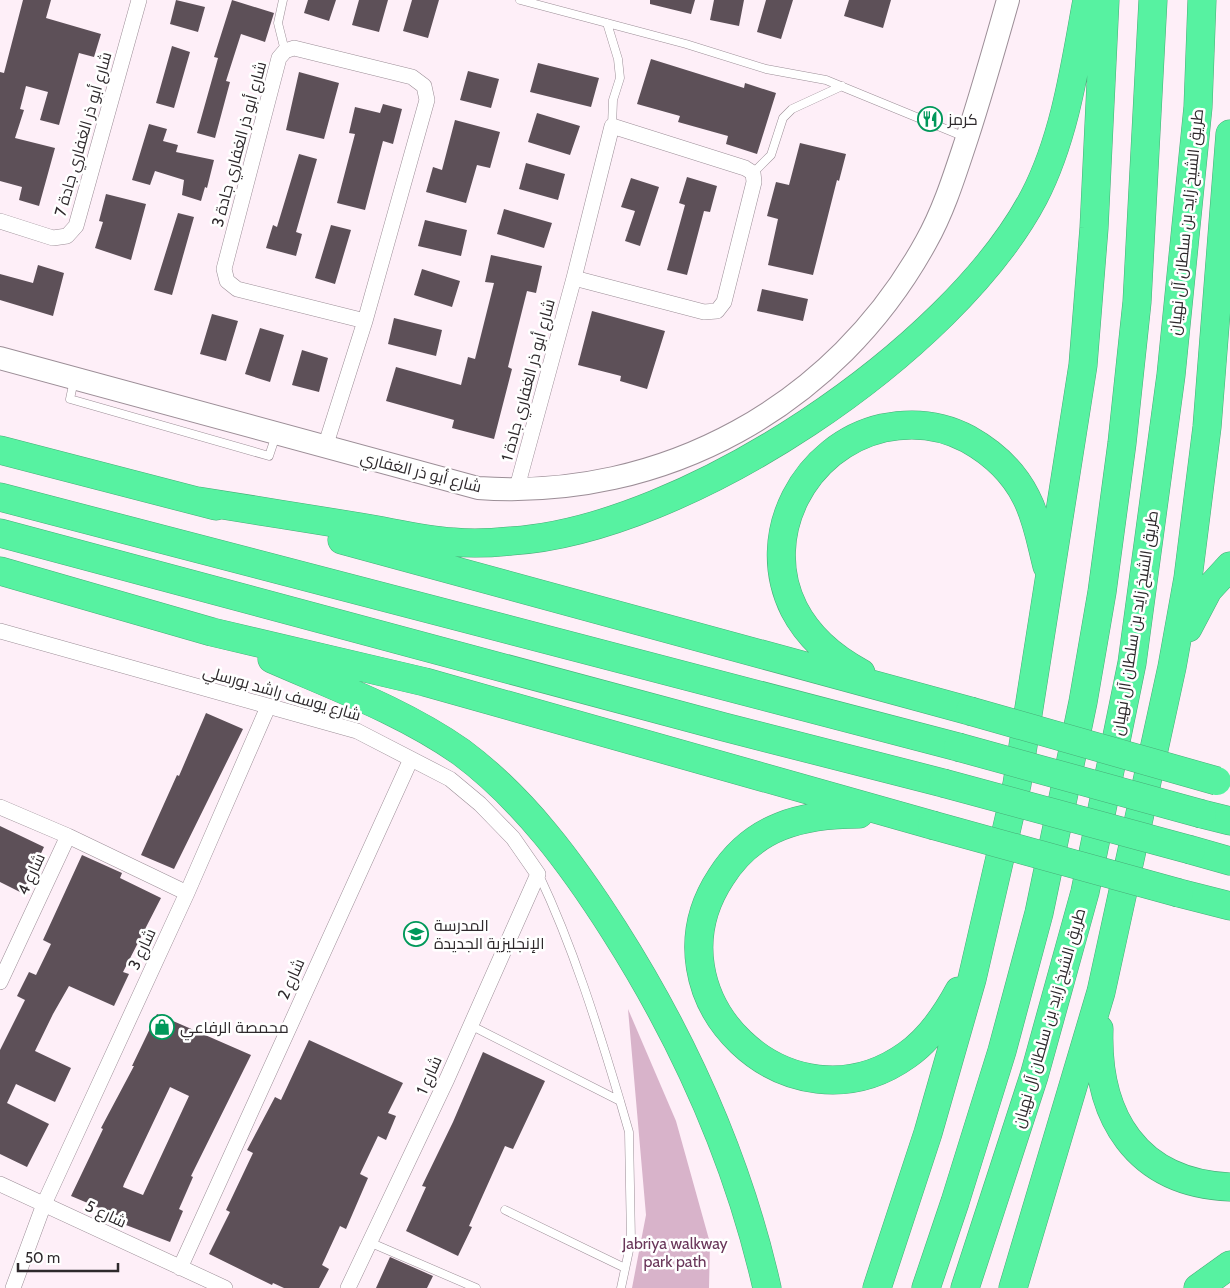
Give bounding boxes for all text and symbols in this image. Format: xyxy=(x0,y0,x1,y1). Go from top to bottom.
street label: شارع أبو ذر الغفاري جادة 7 xyxy=(50,50,119,219)
street label: شارع أبو ذر الغفاري جادة 3 xyxy=(208,59,274,230)
restaurant icon: كرمز xyxy=(917,106,943,132)
street label: طريق الشيخ زايد بن سلطان آل نهيان xyxy=(1165,108,1209,336)
place label: كرمز xyxy=(947,110,978,129)
street label: شارع أبو ذر الغفاري جادة 1 xyxy=(497,297,563,464)
street label: شارع أبو ذر الغفاري xyxy=(358,448,483,500)
street label: طريق الشيخ زايد بن سلطان آل نهيان xyxy=(1108,509,1164,737)
street label: شارع يوسف راشد بورسلي xyxy=(200,661,363,729)
street label: شارع 4 xyxy=(13,850,51,899)
street label: طريق الشيخ زايد بن سلطان آل نهيان xyxy=(1009,906,1091,1131)
place label: المدرسة الإنجليزية الجديدة xyxy=(434,916,544,953)
school or university icon: المدرسة الإنجليزية الجديدة xyxy=(403,921,429,947)
street label: شارع 3 xyxy=(124,925,162,973)
street label: شارع 2 xyxy=(274,956,310,1003)
shop icon: محمصة الرفاعي xyxy=(149,1014,175,1040)
place label: محمصة الرفاعي xyxy=(180,1018,289,1041)
street label: شارع 1 xyxy=(412,1053,448,1098)
street label: شارع 5 xyxy=(82,1196,130,1234)
park label: Jabriya walkway park path xyxy=(621,1234,728,1271)
scale bar xyxy=(18,1240,118,1272)
text: 50 m xyxy=(25,1249,60,1267)

